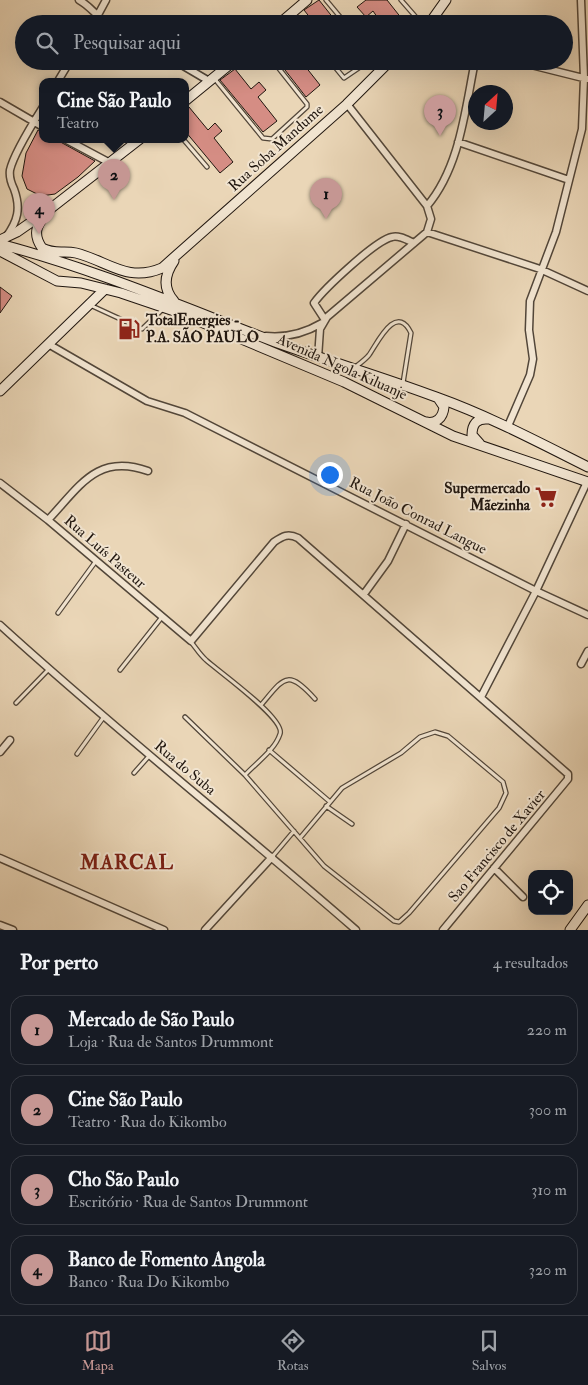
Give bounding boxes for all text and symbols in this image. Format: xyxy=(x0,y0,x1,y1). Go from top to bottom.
search box xyxy=(15,15,573,70)
icon: search xyxy=(33,29,61,57)
text: Pesquisar aqui xyxy=(73,31,181,55)
popup xyxy=(39,78,189,143)
north arrow xyxy=(468,85,513,130)
text: Cine São Paulo xyxy=(57,89,171,113)
pin: 3 xyxy=(424,95,456,136)
street label: Rua Soba Mandume xyxy=(225,100,327,196)
text: Teatro xyxy=(57,113,99,133)
pin: 2 xyxy=(98,159,130,200)
pin: 1 xyxy=(310,178,342,219)
pin: 4 xyxy=(23,193,55,234)
place label: TotalEnergies - P.A. SÃO PAULO xyxy=(145,311,259,347)
fuel station icon: TotalEnergies - P.A. SÃO PAULO xyxy=(116,316,142,342)
street label: Avenida Ngola Kiluanje xyxy=(273,329,410,404)
your location xyxy=(317,462,343,488)
street label: Rua João Conrad Langue xyxy=(346,473,490,560)
place label: Supermercado Mãezinha xyxy=(444,479,531,515)
supermarket icon: Supermercado Mãezinha xyxy=(533,484,559,510)
street label: Rua Luís Pasteur xyxy=(60,511,150,593)
street label: Rua do Suba xyxy=(150,737,220,800)
street label: Sao Francisco de Xavier xyxy=(444,785,550,906)
district label: MARCAL xyxy=(79,850,174,875)
map controls xyxy=(528,870,573,915)
button: locate xyxy=(528,870,573,915)
text: Por perto xyxy=(20,949,98,976)
text: 4 resultados xyxy=(493,953,568,973)
text: Mercado de São Paulo xyxy=(68,1008,234,1032)
text: 1 xyxy=(34,1020,40,1040)
text: 220 m xyxy=(527,1020,567,1040)
text: Loja · Rua de Santos Drummont xyxy=(68,1032,273,1052)
text: Cine São Paulo xyxy=(68,1088,182,1112)
text: 2 xyxy=(33,1100,41,1120)
text: 300 m xyxy=(529,1100,567,1120)
text: Teatro · Rua do Kikombo xyxy=(68,1112,227,1132)
text: Cho São Paulo xyxy=(68,1168,179,1192)
text: 3 xyxy=(34,1180,40,1200)
text: 310 m xyxy=(531,1180,567,1200)
text: Escritório · Rua de Santos Drummont xyxy=(68,1192,308,1212)
text: Banco de Fomento Angola xyxy=(68,1248,265,1272)
text: 4 xyxy=(33,1260,41,1280)
text: 320 m xyxy=(529,1260,567,1280)
text: Banco · Rua Do Kikombo xyxy=(68,1272,229,1292)
tab: Mapa xyxy=(82,1327,114,1374)
tab: Rotas xyxy=(277,1327,309,1374)
tab: Salvos xyxy=(472,1327,506,1374)

